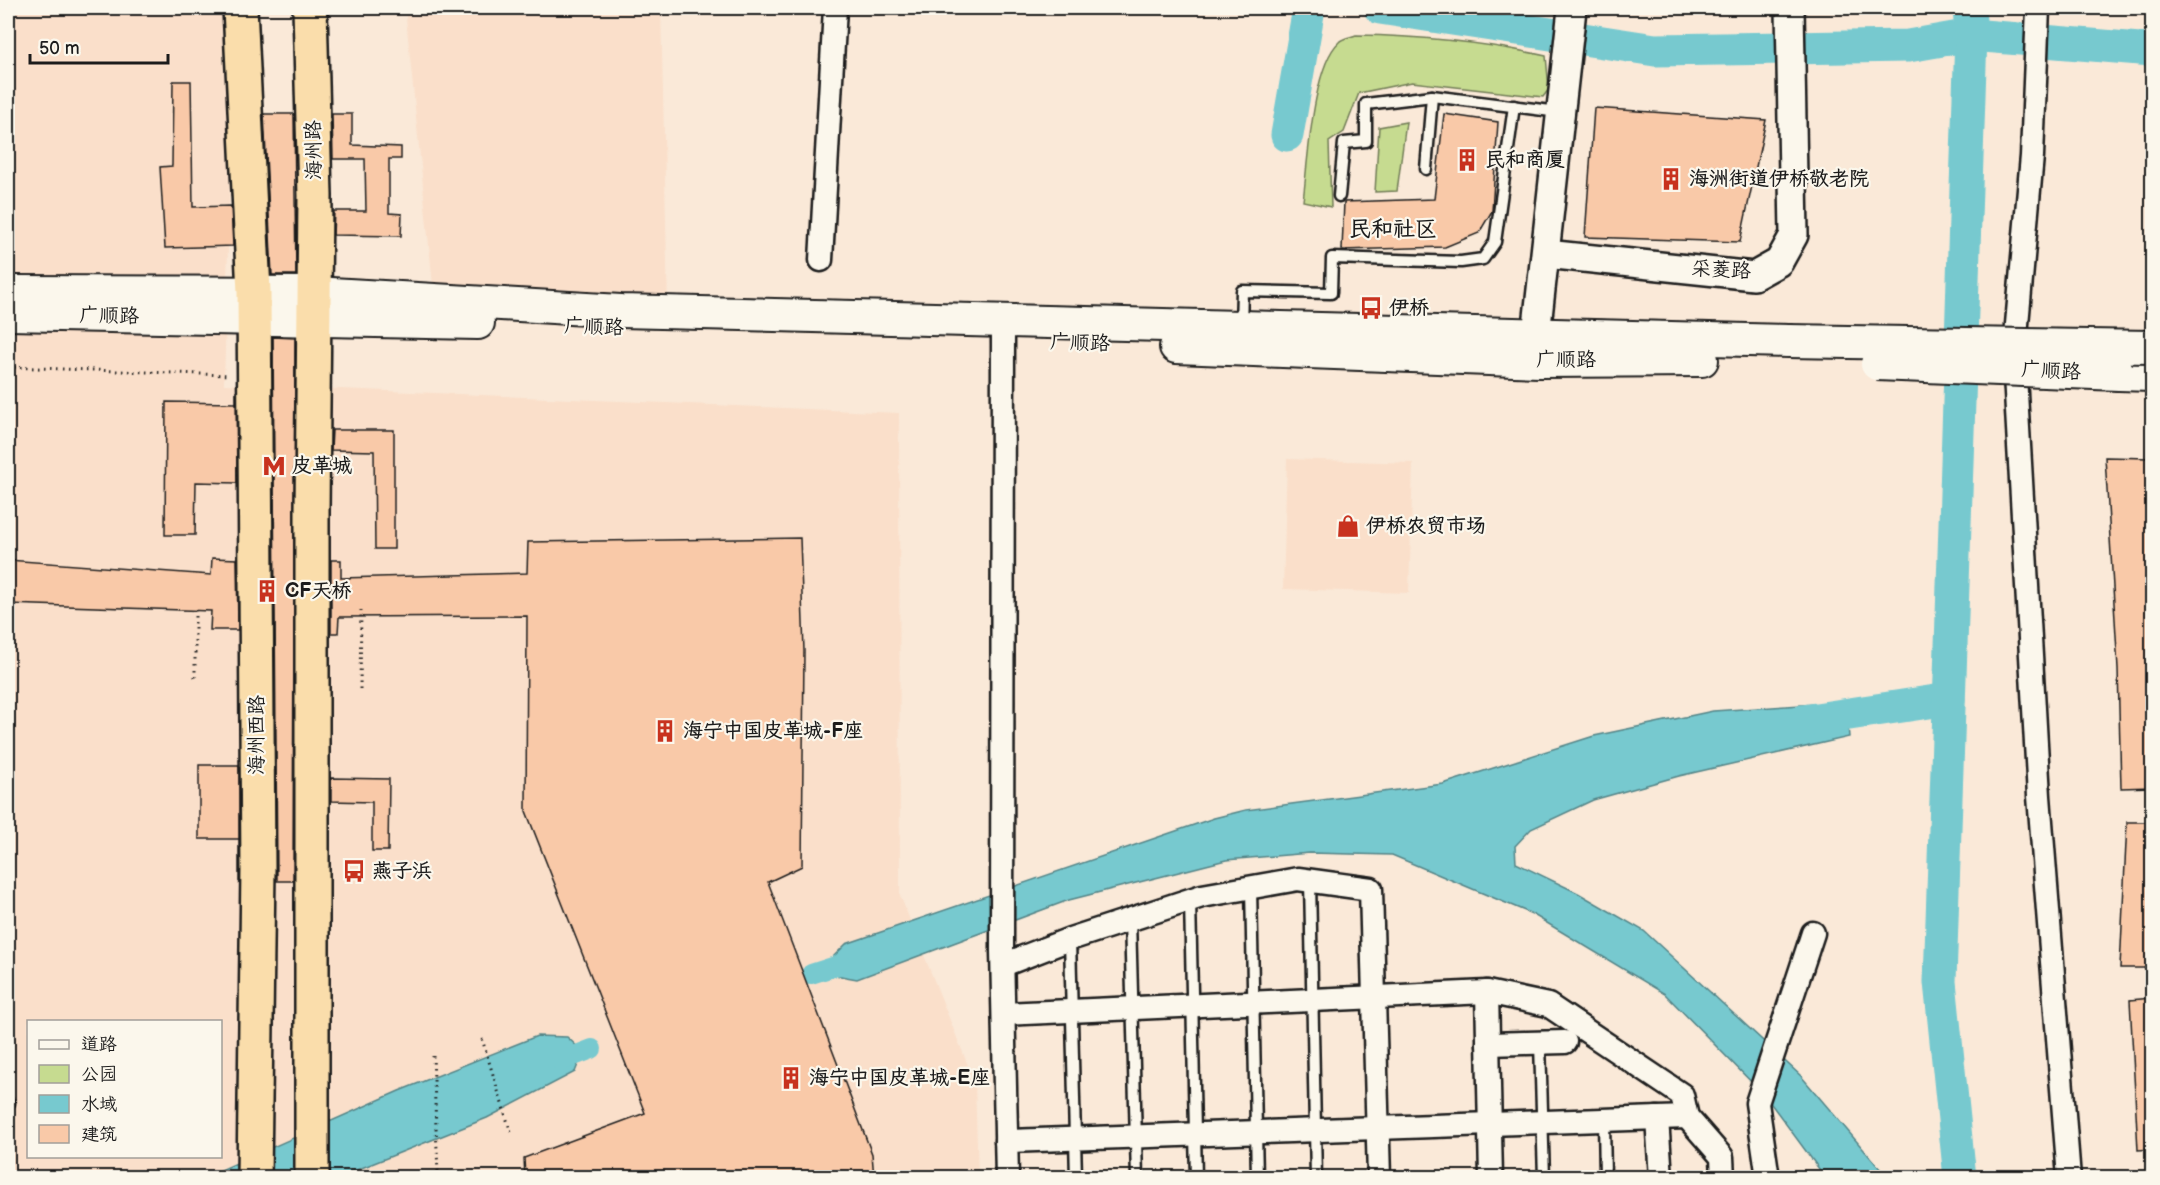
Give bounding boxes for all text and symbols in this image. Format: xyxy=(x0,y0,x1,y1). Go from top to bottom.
scale bar xyxy=(30,27,168,65)
text: 50 m xyxy=(39,38,80,59)
street label: 海州路 xyxy=(301,119,327,180)
building icon: 民和商厦 xyxy=(1454,147,1480,173)
place label: 民和商厦 xyxy=(1485,148,1565,172)
building icon: 海洲街道伊桥敬老院 xyxy=(1658,166,1684,192)
place label: 海洲街道伊桥敬老院 xyxy=(1689,167,1869,191)
district label: 民和社区 xyxy=(1349,216,1437,243)
street label: 采菱路 xyxy=(1690,256,1753,284)
bus stop icon: 伊桥 xyxy=(1358,295,1384,321)
place label: 伊桥 xyxy=(1389,296,1429,320)
street label: 广顺路 xyxy=(79,303,140,329)
street label: 广顺路 xyxy=(564,314,625,340)
street label: 广顺路 xyxy=(1050,330,1111,356)
street label: 广顺路 xyxy=(1536,348,1597,372)
street label: 广顺路 xyxy=(2020,357,2083,385)
metro station icon: 皮革城 xyxy=(261,453,287,479)
place label: 皮革城 xyxy=(292,454,352,478)
shop icon: 伊桥农贸市场 xyxy=(1335,513,1361,539)
place label: 伊桥农贸市场 xyxy=(1366,514,1486,538)
building icon: CF天桥 xyxy=(254,578,280,604)
place label: CF天桥 xyxy=(285,579,351,603)
street label: 海州西路 xyxy=(245,694,269,775)
building icon: 海宁中国皮革城-F座 xyxy=(652,718,678,744)
place label: 海宁中国皮革城-F座 xyxy=(683,719,863,743)
bus stop icon: 燕子浜 xyxy=(341,858,367,884)
place label: 燕子浜 xyxy=(372,859,432,883)
legend xyxy=(27,1020,222,1158)
text: 道路 xyxy=(81,1034,117,1055)
text: 公园 xyxy=(81,1064,117,1085)
building icon: 海宁中国皮革城-E座 xyxy=(778,1065,804,1091)
place label: 海宁中国皮革城-E座 xyxy=(809,1066,990,1090)
text: 水域 xyxy=(81,1094,117,1115)
text: 建筑 xyxy=(81,1124,117,1145)

